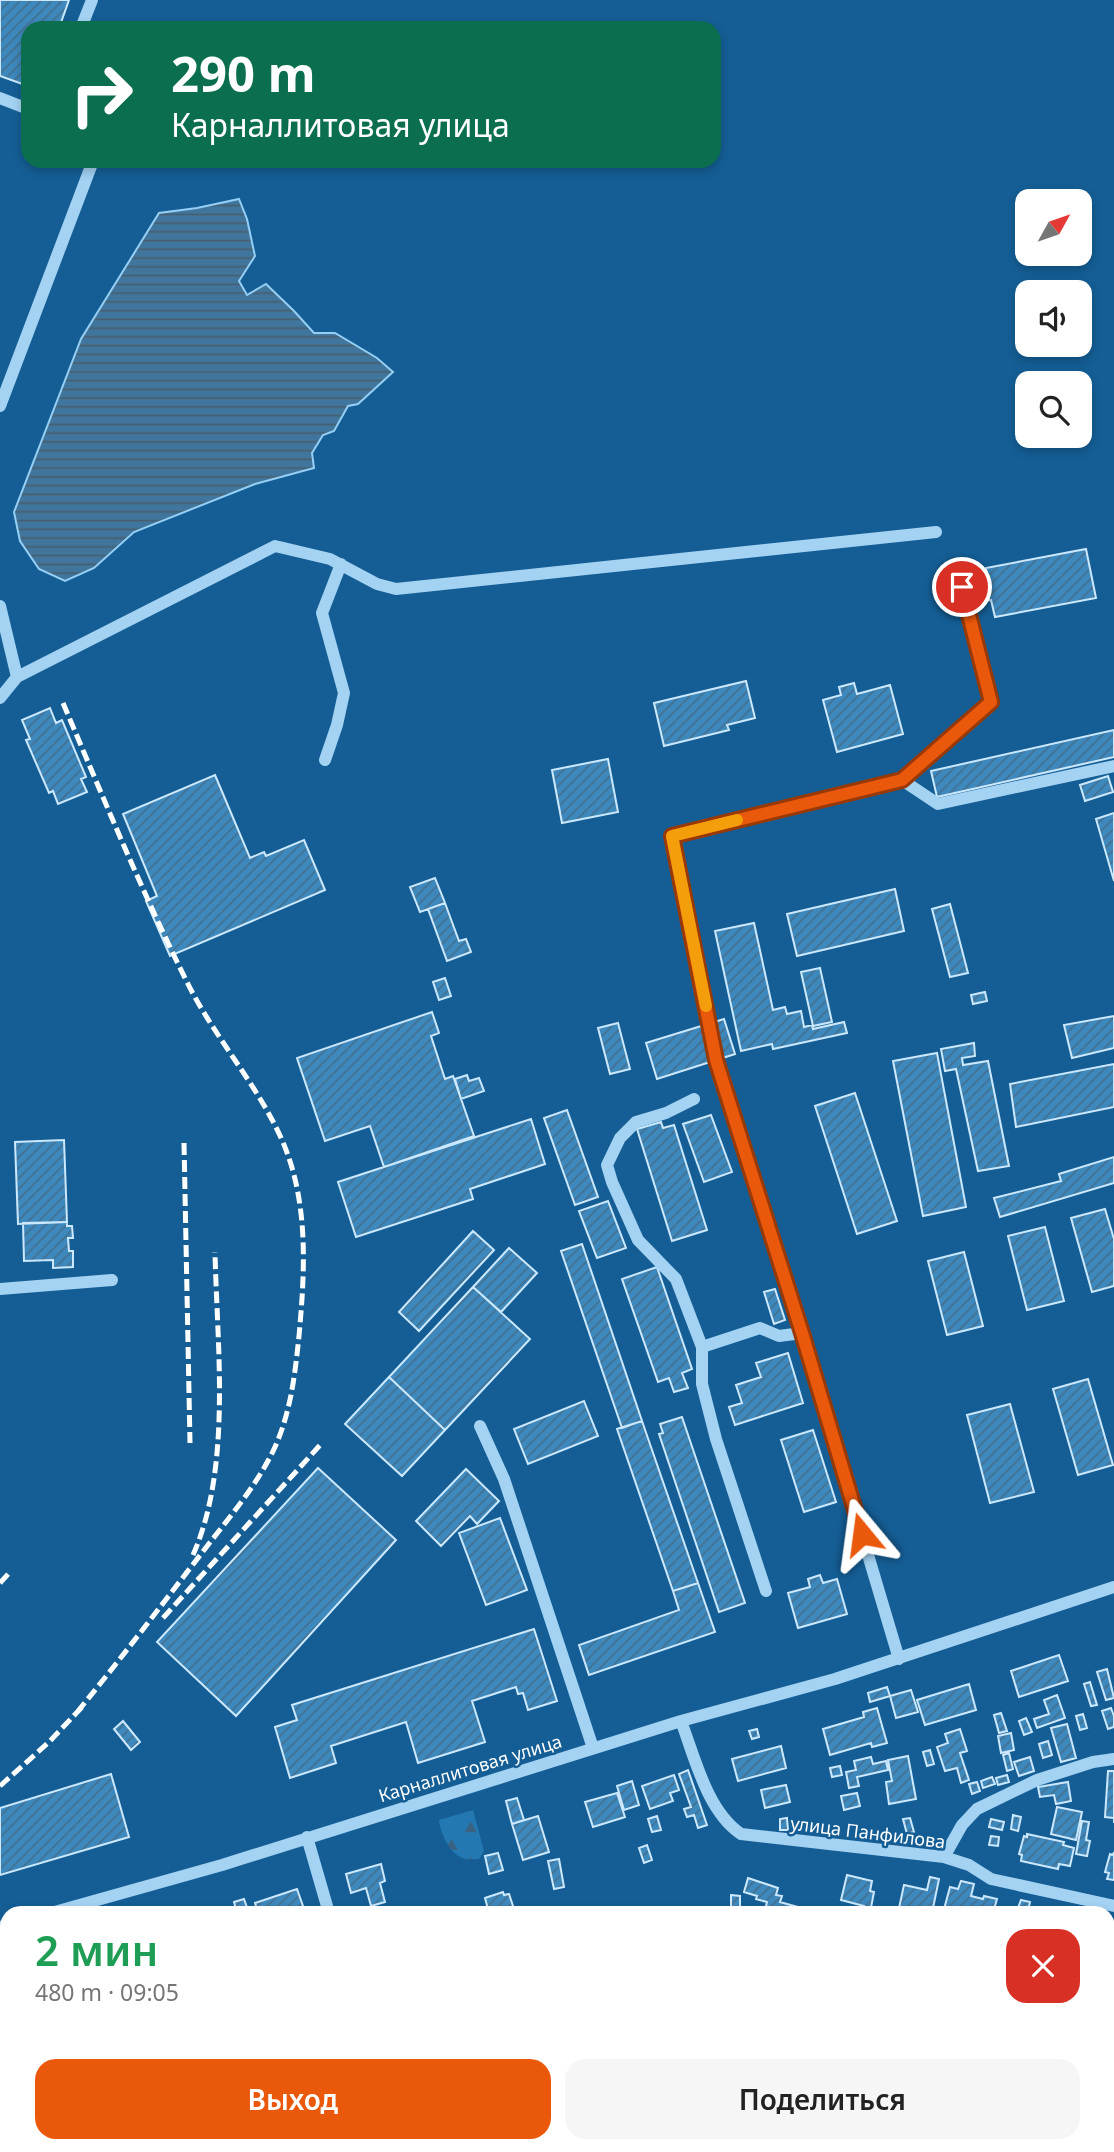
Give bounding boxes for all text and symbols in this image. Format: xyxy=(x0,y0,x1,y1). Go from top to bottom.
text: 290 m xyxy=(171,40,316,106)
icon: right xyxy=(56,49,147,140)
text: Карналлитовая улица xyxy=(171,103,510,146)
north arrow xyxy=(1015,189,1092,266)
map controls xyxy=(1015,189,1092,448)
button: sound xyxy=(1015,280,1092,357)
button: search xyxy=(1015,371,1092,448)
pin xyxy=(932,557,992,617)
icon: arrive xyxy=(943,568,981,606)
position arrow xyxy=(825,1497,899,1571)
street label: Карналлитовая улица xyxy=(375,1729,565,1807)
street label: улица Панфилова xyxy=(789,1811,947,1853)
text: 2 мин xyxy=(35,1921,158,1978)
button: close xyxy=(1006,1929,1080,2003)
text: 480 m · 09:05 xyxy=(35,1976,179,2008)
button: Выход xyxy=(35,2059,551,2139)
button: Поделиться xyxy=(565,2059,1080,2139)

